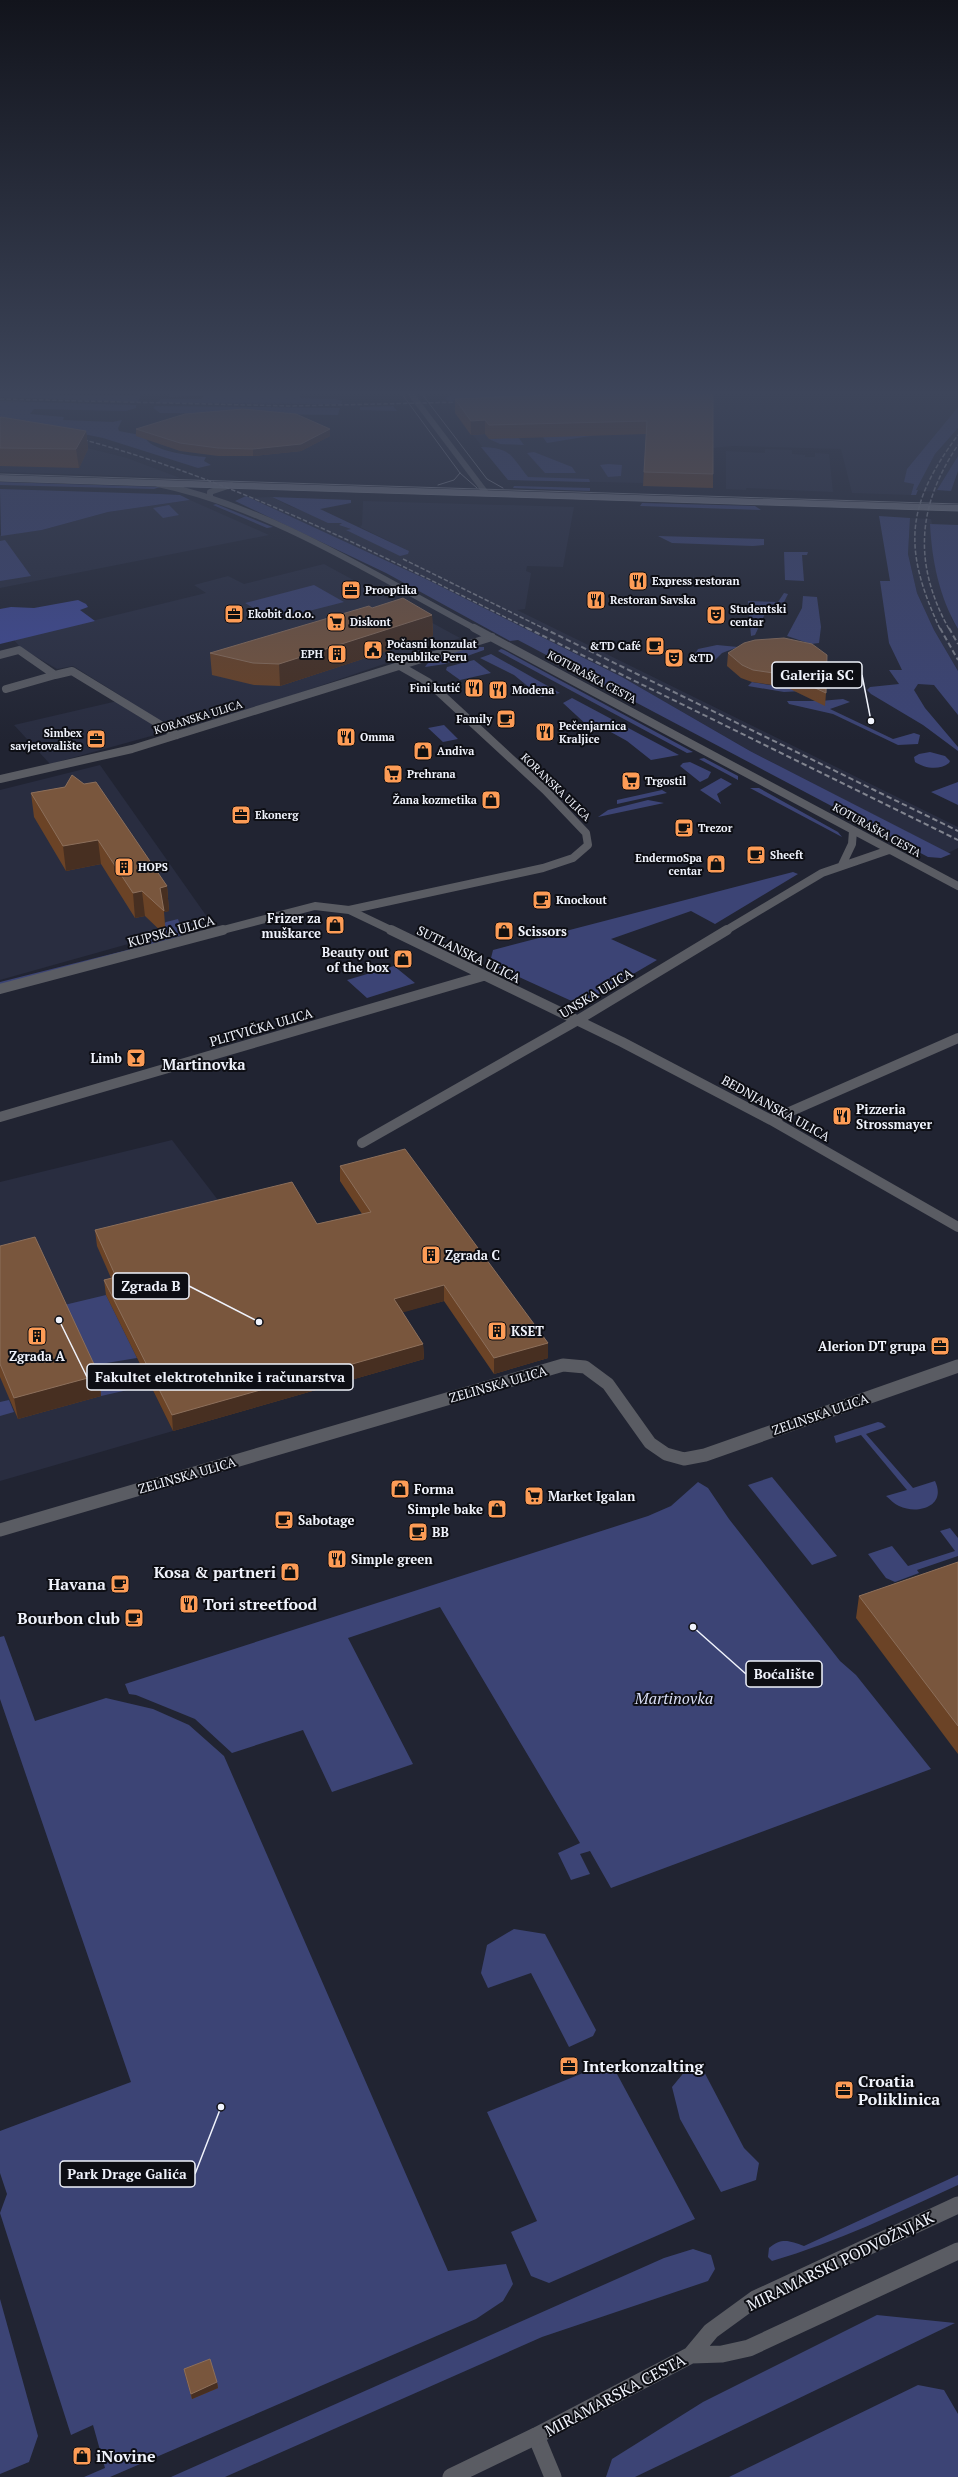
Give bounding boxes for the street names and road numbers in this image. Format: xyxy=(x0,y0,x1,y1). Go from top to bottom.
street label: KOTURAŠKA CESTA xyxy=(545,648,639,707)
street label: KORANSKA ULICA xyxy=(152,697,244,737)
street label: KORANSKA ULICA xyxy=(518,750,594,824)
street label: KOTURAŠKA CESTA xyxy=(830,800,924,860)
street label: KUPSKA ULICA xyxy=(126,911,216,951)
street label: SUTLANSKA ULICA xyxy=(414,921,524,987)
street label: UNSKA ULICA xyxy=(556,964,636,1022)
street label: PLITVIČKA ULICA xyxy=(207,1004,315,1050)
street label: BEDNJANSKA ULICA xyxy=(719,1071,834,1145)
street label: ZELINSKA ULICA xyxy=(447,1361,549,1407)
street label: ZELINSKA ULICA xyxy=(769,1389,871,1439)
street label: ZELINSKA ULICA xyxy=(136,1452,238,1498)
street label: MIRAMARSKI PODVOŽNJAK xyxy=(743,2206,938,2316)
street label: MIRAMARSKA CESTA xyxy=(541,2349,689,2441)

